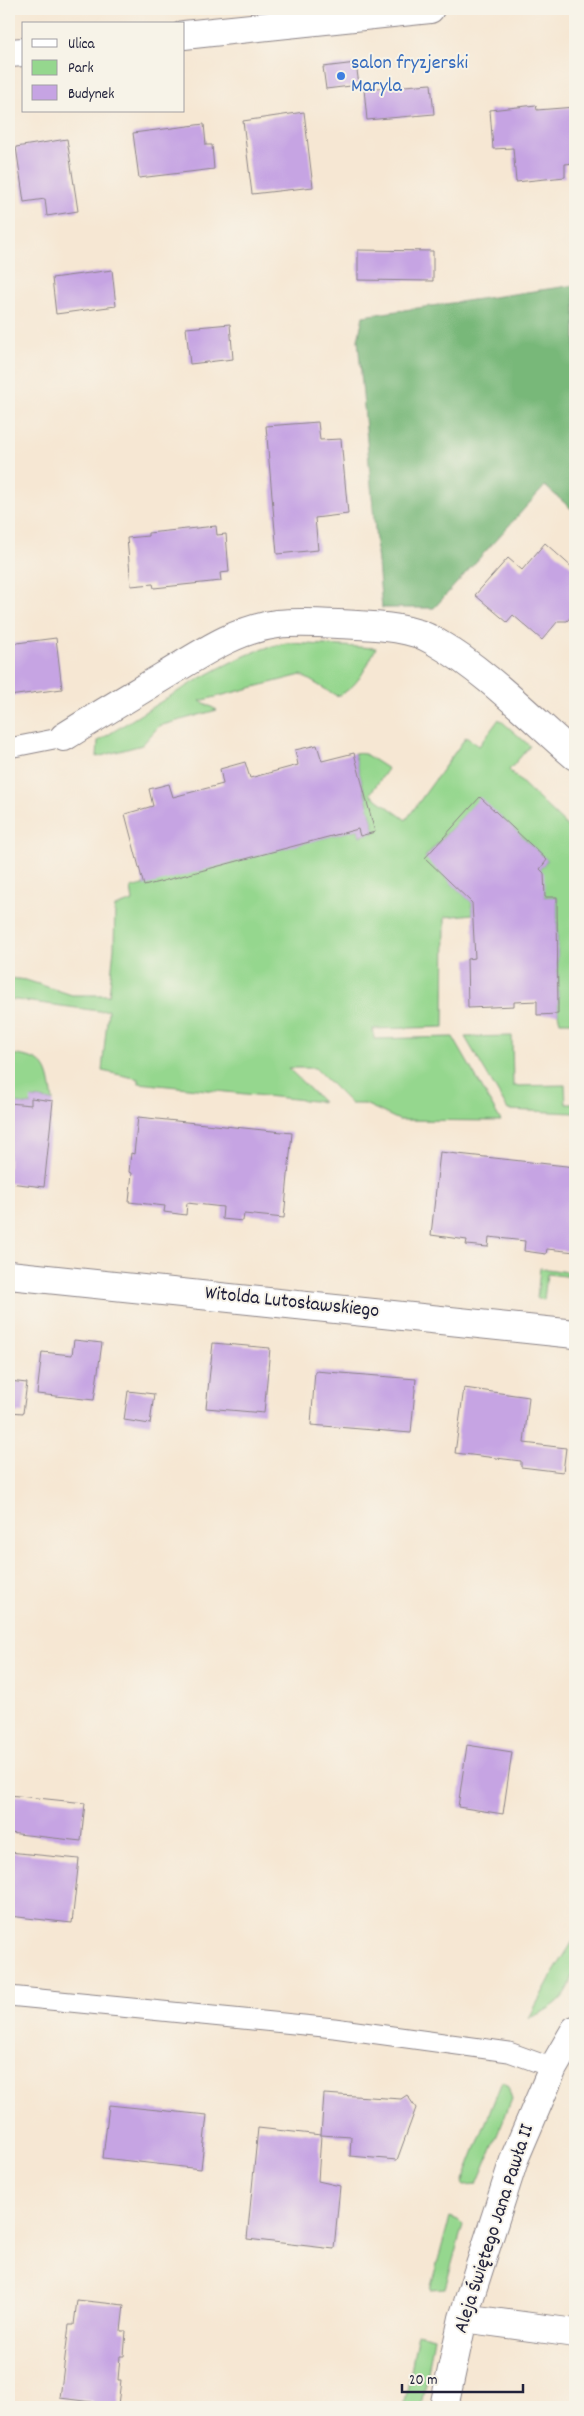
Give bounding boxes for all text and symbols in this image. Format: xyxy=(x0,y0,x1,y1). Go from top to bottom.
legend xyxy=(22,22,185,112)
text: Ulica xyxy=(68,34,96,56)
place label: salon fryzjerski Maryla xyxy=(351,50,469,101)
text: Park xyxy=(68,58,94,80)
marker: salon fryzjerski Maryla xyxy=(335,70,347,82)
text: Budynek xyxy=(68,84,114,106)
street label: Witolda Lutosławskiego xyxy=(203,1280,381,1326)
street label: Aleja Świętego Jana Pawła II xyxy=(448,2121,542,2337)
scale bar xyxy=(402,2361,523,2393)
text: 20 m xyxy=(409,2370,437,2392)

